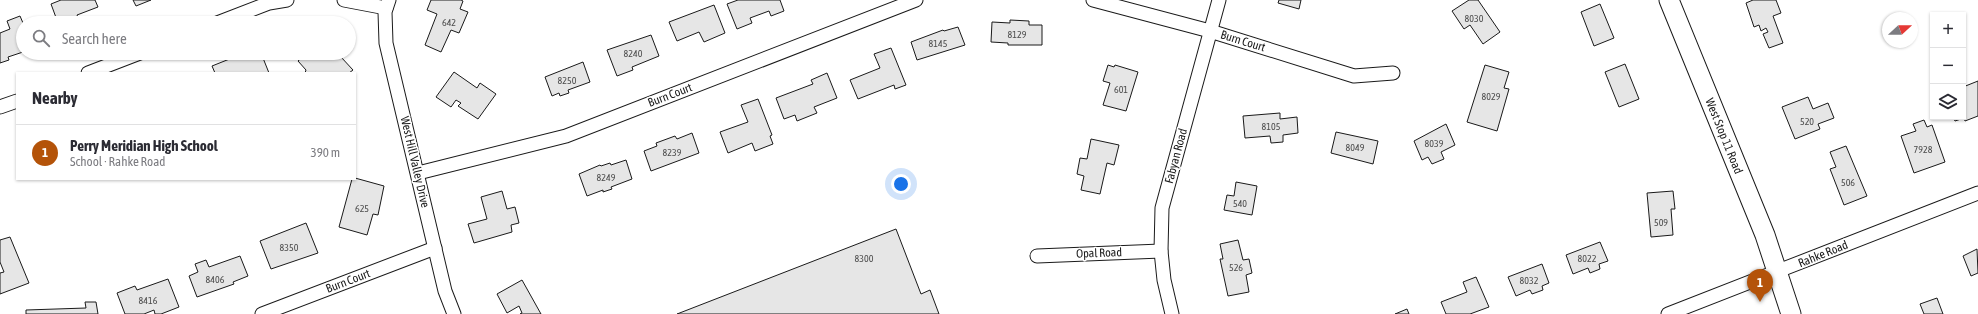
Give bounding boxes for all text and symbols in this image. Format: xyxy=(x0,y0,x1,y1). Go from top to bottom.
north arrow xyxy=(1882,12,1918,48)
map controls xyxy=(1930,12,1966,120)
button: + xyxy=(1930,12,1966,48)
house number: 8030 xyxy=(1465,13,1484,24)
search box xyxy=(16,16,356,60)
house number: 642 xyxy=(442,17,456,28)
icon: search xyxy=(30,27,52,49)
street label: Burn Court xyxy=(1219,28,1268,55)
house number: 8129 xyxy=(1008,29,1027,40)
text: Search here xyxy=(62,30,127,47)
house number: 8145 xyxy=(929,38,948,49)
house number: 8240 xyxy=(624,48,643,59)
button: − xyxy=(1930,48,1966,84)
house number: 8250 xyxy=(558,75,577,86)
street label: Burn Court xyxy=(646,80,695,110)
house number: 601 xyxy=(1114,84,1128,95)
button: layers xyxy=(1930,84,1966,120)
text: Nearby xyxy=(32,88,78,108)
house number: 8029 xyxy=(1482,91,1501,102)
street label: West Stop 11 Road xyxy=(1702,96,1746,176)
street label: West Hill Valley Drive xyxy=(398,115,432,209)
house number: 520 xyxy=(1800,116,1814,127)
house number: 8105 xyxy=(1262,121,1281,132)
street label: Fabyan Road xyxy=(1162,127,1190,185)
text: Perry Meridian High School xyxy=(70,137,218,154)
house number: 8039 xyxy=(1425,138,1444,149)
house number: 8049 xyxy=(1346,142,1365,153)
house number: 7928 xyxy=(1914,144,1933,155)
text: 1 xyxy=(42,145,48,160)
text: 390 m xyxy=(311,145,340,160)
house number: 8239 xyxy=(663,147,682,158)
text: School · Rahke Road xyxy=(70,154,165,169)
house number: 8249 xyxy=(597,172,616,183)
your location xyxy=(891,174,911,194)
house number: 506 xyxy=(1841,177,1855,188)
house number: 540 xyxy=(1233,198,1247,209)
house number: 625 xyxy=(355,203,369,214)
house number: 509 xyxy=(1654,217,1668,228)
street label: Rahke Road xyxy=(1796,238,1850,270)
house number: 8350 xyxy=(280,242,299,253)
street label: Opal Road xyxy=(1076,245,1122,261)
house number: 8300 xyxy=(855,253,874,264)
house number: 8022 xyxy=(1578,253,1597,264)
house number: 526 xyxy=(1229,262,1243,273)
street label: Burn Court xyxy=(324,266,373,296)
pin: 1 xyxy=(1747,269,1773,302)
house number: 8406 xyxy=(206,274,225,285)
house number: 8032 xyxy=(1520,275,1539,286)
house number: 8416 xyxy=(139,295,158,306)

